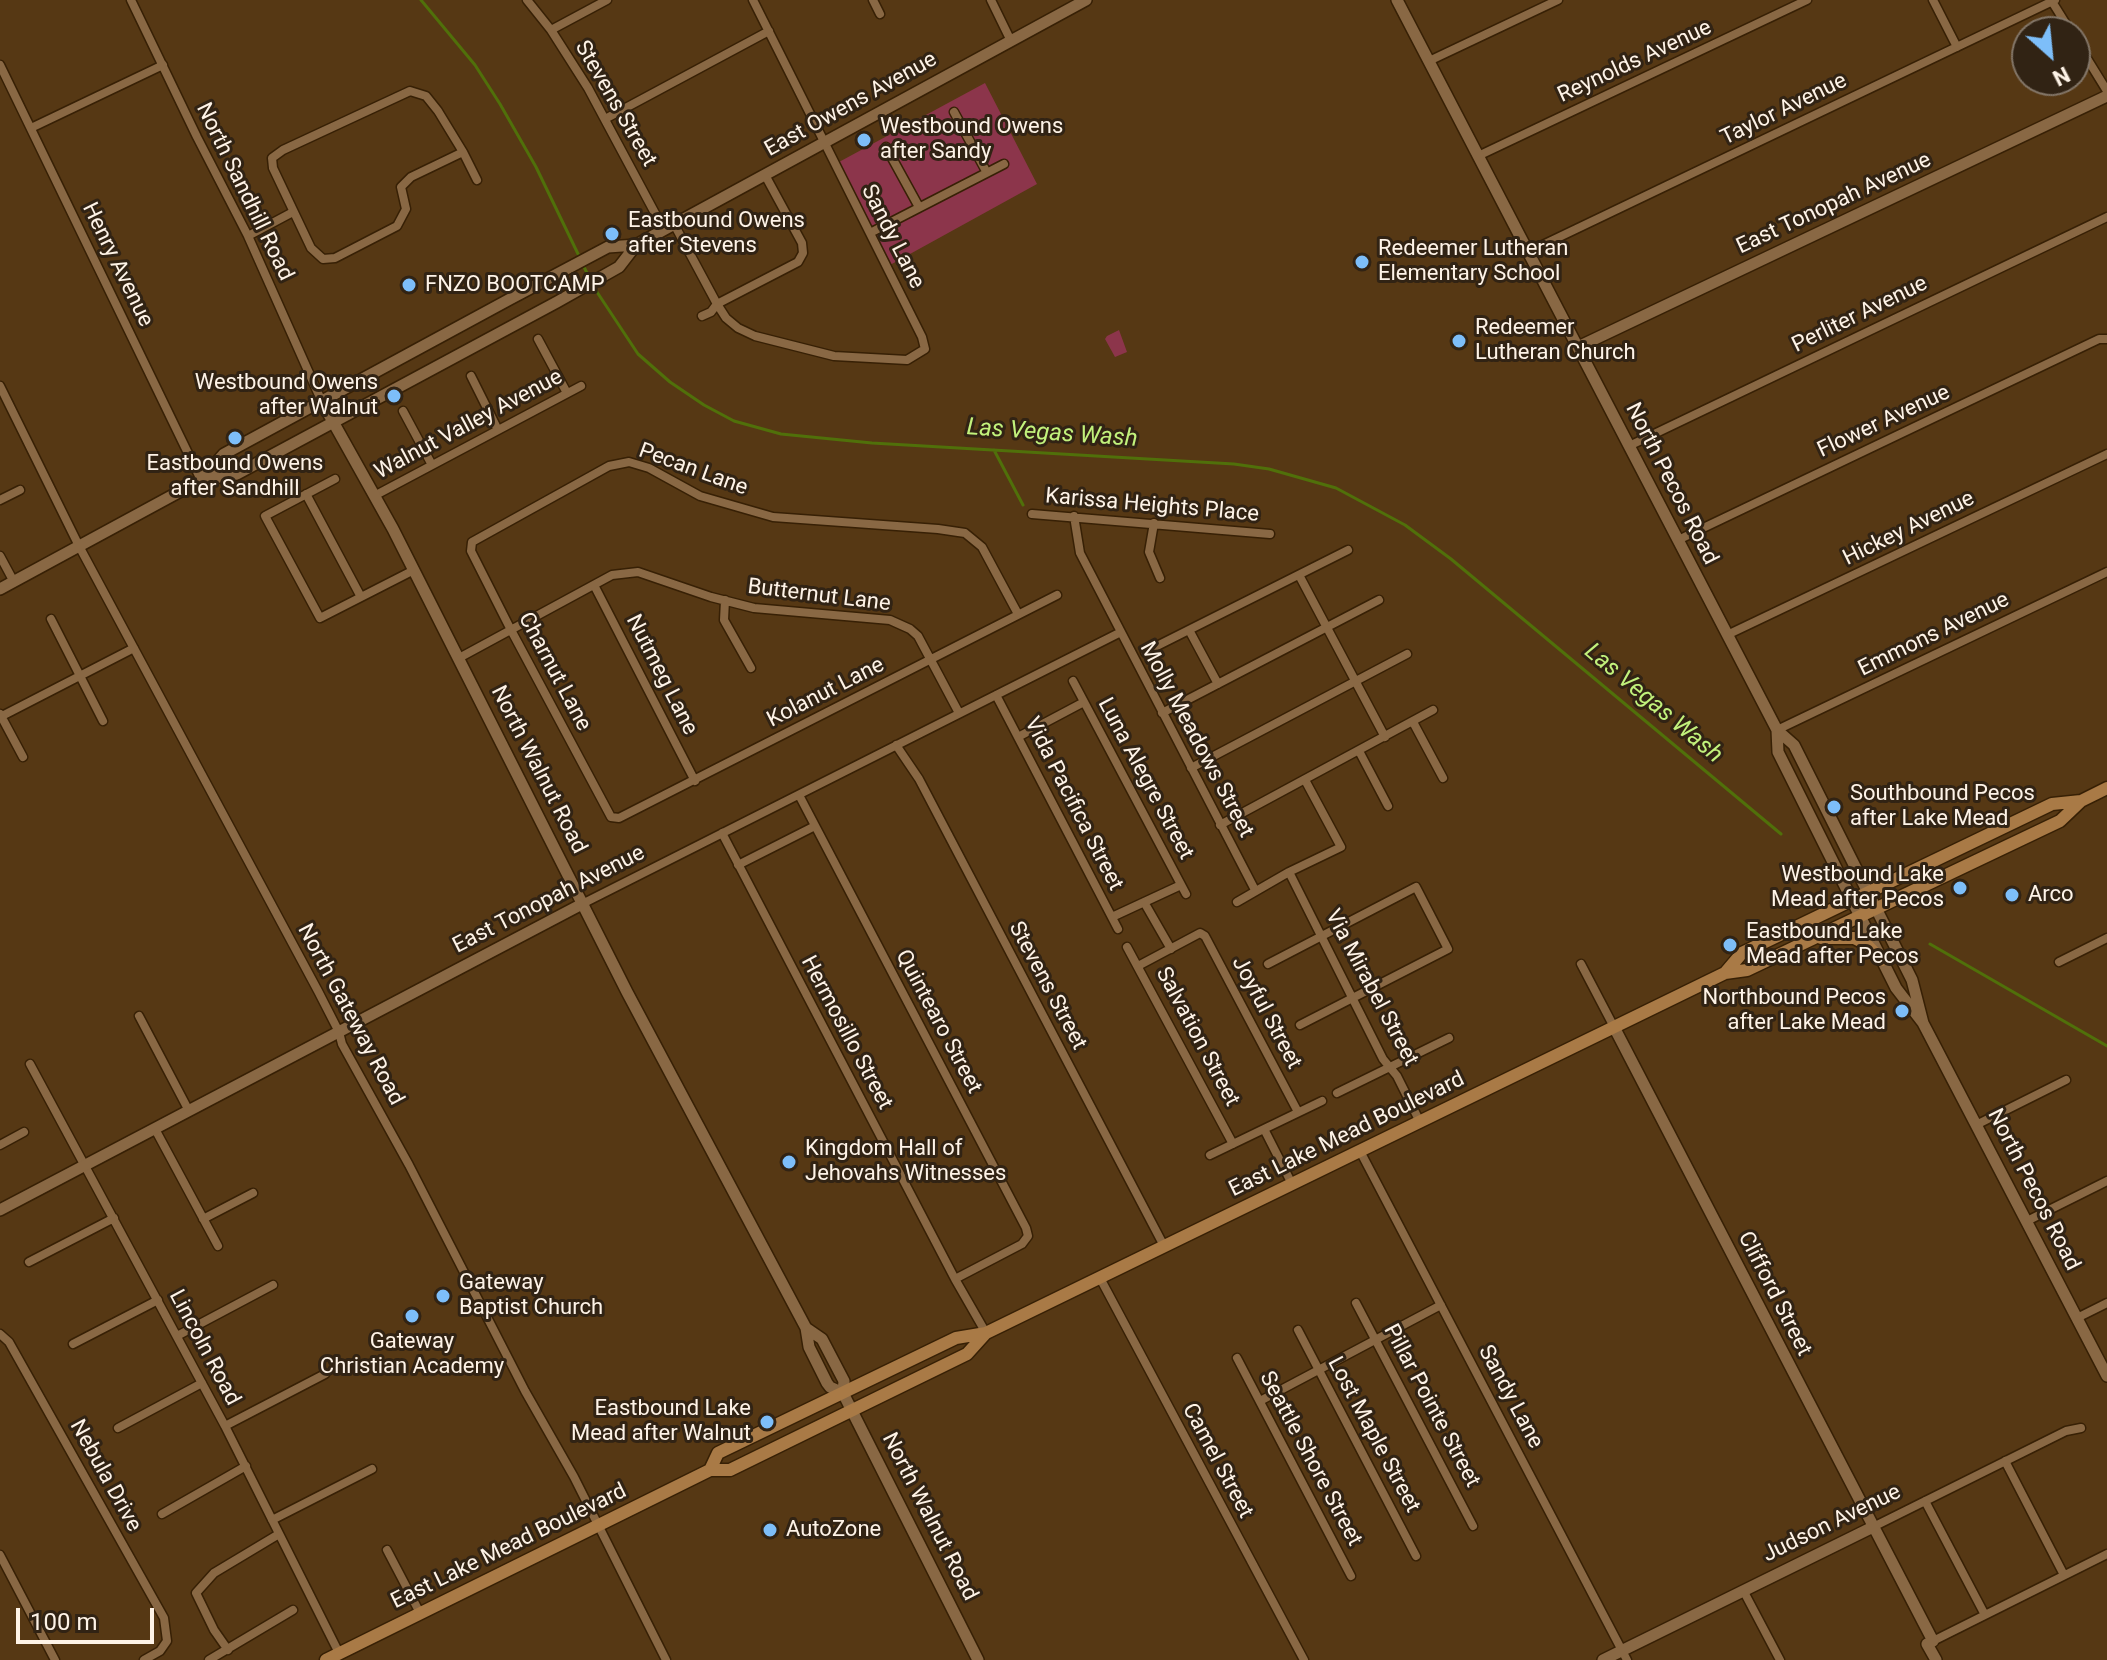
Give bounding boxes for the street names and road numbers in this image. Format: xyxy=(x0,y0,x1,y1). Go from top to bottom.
street label: Reynolds Avenue xyxy=(1554,15,1716,109)
street label: Stevens Street xyxy=(568,36,662,172)
street label: East Owens Avenue xyxy=(760,47,942,163)
street label: Taylor Avenue xyxy=(1717,68,1851,152)
street label: North Sandhill Road xyxy=(189,99,299,285)
street label: East Tonopah Avenue xyxy=(1733,147,1935,261)
street label: Sandy Lane xyxy=(855,181,929,293)
street label: Henry Avenue xyxy=(76,199,158,331)
street label: Perliter Avenue xyxy=(1788,271,1932,359)
street label: Walnut Valley Avenue xyxy=(371,364,567,486)
street label: Flower Avenue xyxy=(1814,380,1954,464)
street label: North Pecos Road xyxy=(1619,399,1723,569)
street label: Pecan Lane xyxy=(635,438,751,502)
street label: Karissa Heights Place xyxy=(1044,484,1260,528)
street label: Hickey Avenue xyxy=(1839,486,1979,572)
street label: Butternut Lane xyxy=(746,574,892,618)
street label: Emmons Avenue xyxy=(1854,587,2014,683)
street label: Charnut Lane xyxy=(512,608,596,736)
street label: Nutmeg Lane xyxy=(619,610,703,740)
street label: Molly Meadows Street xyxy=(1133,638,1259,842)
street label: Kolanut Lane xyxy=(763,652,889,734)
street label: North Walnut Road xyxy=(484,682,592,858)
street label: Luna Alegre Street xyxy=(1091,694,1199,864)
street label: Vida Pacifica Street xyxy=(1018,713,1128,895)
street label: East Tonopah Avenue xyxy=(449,840,649,960)
street label: Via Mirabel Street xyxy=(1319,905,1423,1071)
street label: Stevens Street xyxy=(1002,918,1092,1054)
street label: North Gateway Road xyxy=(291,920,409,1110)
street label: Quintearo Street xyxy=(889,946,987,1098)
street label: Hermosillo Street xyxy=(794,952,898,1114)
street label: Joyful Street xyxy=(1225,952,1307,1074)
street label: Salvation Street xyxy=(1149,963,1245,1111)
street label: East Lake Mead Boulevard xyxy=(1225,1066,1469,1204)
street label: North Pecos Road xyxy=(1981,1105,2085,1275)
street label: Clifford Street xyxy=(1731,1227,1817,1361)
street label: Lincoln Road xyxy=(163,1286,245,1410)
street label: Pillar Pointe Street xyxy=(1377,1320,1485,1492)
street label: Sandy Lane xyxy=(1472,1341,1548,1453)
street label: Lost Maple Street xyxy=(1321,1353,1425,1517)
street label: Seattle Shore Street xyxy=(1253,1367,1367,1551)
street label: Camel Street xyxy=(1176,1399,1258,1523)
street label: Nebula Drive xyxy=(63,1415,147,1537)
street label: North Walnut Road xyxy=(875,1429,983,1605)
street label: East Lake Mead Boulevard xyxy=(387,1478,631,1616)
street label: Judson Avenue xyxy=(1759,1479,1905,1569)

